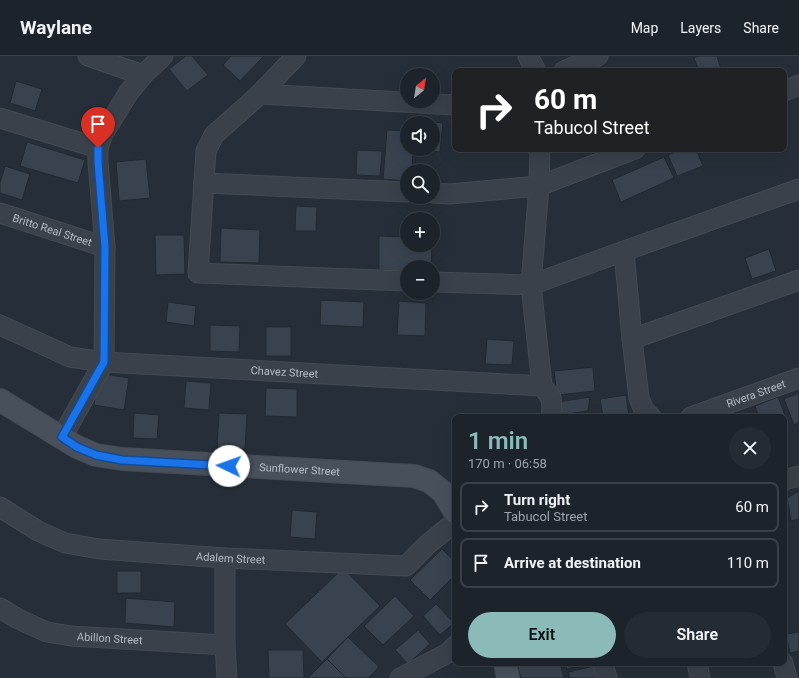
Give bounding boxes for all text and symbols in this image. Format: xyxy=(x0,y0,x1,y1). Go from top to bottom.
text: Waylane xyxy=(20,16,92,39)
text: Map xyxy=(631,20,658,36)
text: Layers xyxy=(680,20,721,36)
text: Share xyxy=(743,20,779,36)
north arrow xyxy=(400,68,440,108)
map controls xyxy=(400,68,440,300)
text: 60 m xyxy=(534,83,597,116)
icon: right xyxy=(468,84,520,136)
pin xyxy=(81,107,115,148)
icon: arrive xyxy=(87,113,109,135)
button: sound xyxy=(400,116,440,156)
text: Tabucol Street xyxy=(534,117,650,138)
button: search xyxy=(400,164,440,204)
street label: Britto Real Street xyxy=(11,211,94,249)
button: + xyxy=(400,212,440,252)
button: − xyxy=(400,260,440,300)
street label: Chavez Street xyxy=(250,364,319,380)
street label: Rivera Street xyxy=(725,377,788,410)
text: 1 min xyxy=(468,427,528,455)
button: close xyxy=(729,427,771,469)
position arrow xyxy=(208,445,250,487)
text: 170 m · 06:58 xyxy=(468,456,547,471)
street label: Sunflower Street xyxy=(259,460,341,478)
text: Turn right xyxy=(504,491,570,509)
icon: right xyxy=(470,496,492,518)
text: 60 m xyxy=(735,498,769,516)
text: Tabucol Street xyxy=(504,509,587,524)
street label: Adalem Street xyxy=(196,549,266,566)
icon: arrive xyxy=(470,552,492,574)
text: Arrive at destination xyxy=(504,554,641,572)
text: 110 m xyxy=(727,554,769,572)
button: Exit xyxy=(468,612,616,658)
button: Share xyxy=(624,612,771,658)
street label: Abillon Street xyxy=(77,630,143,647)

